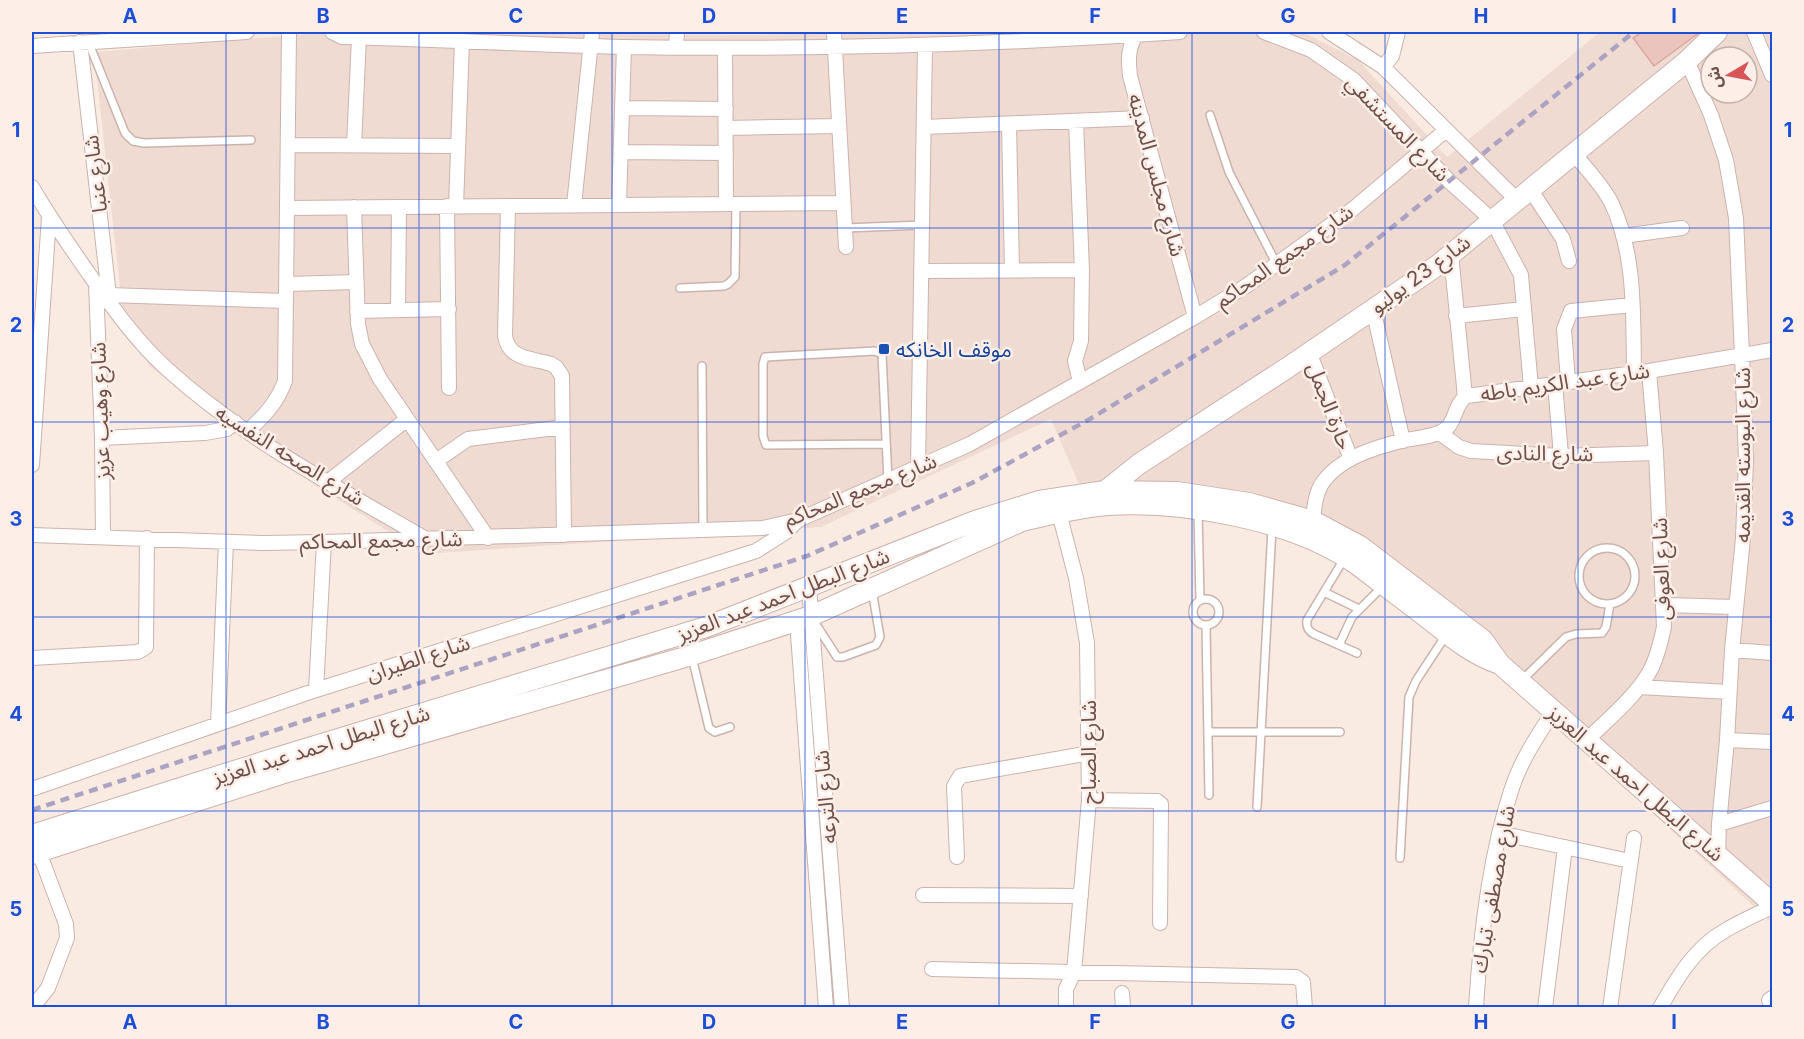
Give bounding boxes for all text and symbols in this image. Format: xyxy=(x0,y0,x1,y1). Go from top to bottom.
text: A xyxy=(123,4,138,28)
text: B xyxy=(316,4,330,28)
text: C xyxy=(509,4,523,28)
text: D xyxy=(702,4,716,28)
text: E xyxy=(896,4,908,28)
text: F xyxy=(1089,4,1101,28)
text: G xyxy=(1280,4,1296,28)
text: H xyxy=(1474,4,1488,28)
text: I xyxy=(1671,4,1677,28)
north arrow xyxy=(1699,45,1759,105)
text: ش xyxy=(1702,65,1726,90)
street label: شارع المستشفي xyxy=(1338,69,1455,189)
street label: شارع مجلس المدينه xyxy=(1120,91,1191,260)
text: 1 xyxy=(12,118,20,142)
text: 1 xyxy=(1784,118,1792,142)
street label: شارع عنبا xyxy=(78,133,115,214)
street label: شارع مجمع المحاكم xyxy=(1210,199,1360,315)
street label: شارع 23 يوليو xyxy=(1365,229,1477,321)
text: 2 xyxy=(10,313,22,337)
text: 2 xyxy=(1782,313,1794,337)
place label: موقف الخانكه xyxy=(896,337,1012,362)
street label: شارع وهيب عزيز xyxy=(85,342,118,481)
marker: موقف الخانكه xyxy=(877,342,891,356)
street label: شارع عبد الكريم باطه xyxy=(1479,358,1652,409)
street label: حارة الجمل xyxy=(1302,359,1358,453)
street label: شارع البوسته القديمه xyxy=(1730,367,1758,543)
street label: شارع الصحه النفسيه xyxy=(209,399,369,513)
street label: شارع النادى xyxy=(1496,440,1594,469)
street label: شارع مجمع المحاكم xyxy=(780,448,941,535)
text: 3 xyxy=(10,507,22,531)
text: 3 xyxy=(1782,507,1794,531)
street label: شارع العوفى xyxy=(1647,517,1678,621)
street label: شارع مجمع المحاكم xyxy=(299,526,463,557)
street label: شارع البطل احمد عبد العزيز xyxy=(672,543,894,650)
street label: شارع الطيران xyxy=(363,630,474,689)
street label: شارع البطل احمد عبد العزيز xyxy=(1540,699,1729,869)
street label: شارع البطل احمد عبد العزيز xyxy=(208,700,433,793)
street label: شارع الصباح xyxy=(1076,700,1104,804)
text: 4 xyxy=(9,702,23,726)
text: 4 xyxy=(1781,702,1795,726)
street label: شارع الترعه xyxy=(808,749,845,845)
street label: شارع مصطفى تبارك xyxy=(1466,803,1523,975)
text: 5 xyxy=(10,897,22,921)
text: 5 xyxy=(1782,897,1794,921)
text: A xyxy=(123,1010,138,1034)
text: B xyxy=(316,1010,330,1034)
text: C xyxy=(509,1010,523,1034)
text: D xyxy=(702,1010,716,1034)
text: E xyxy=(896,1010,908,1034)
text: F xyxy=(1089,1010,1101,1034)
text: G xyxy=(1280,1010,1296,1034)
text: H xyxy=(1474,1010,1488,1034)
text: I xyxy=(1671,1010,1677,1034)

